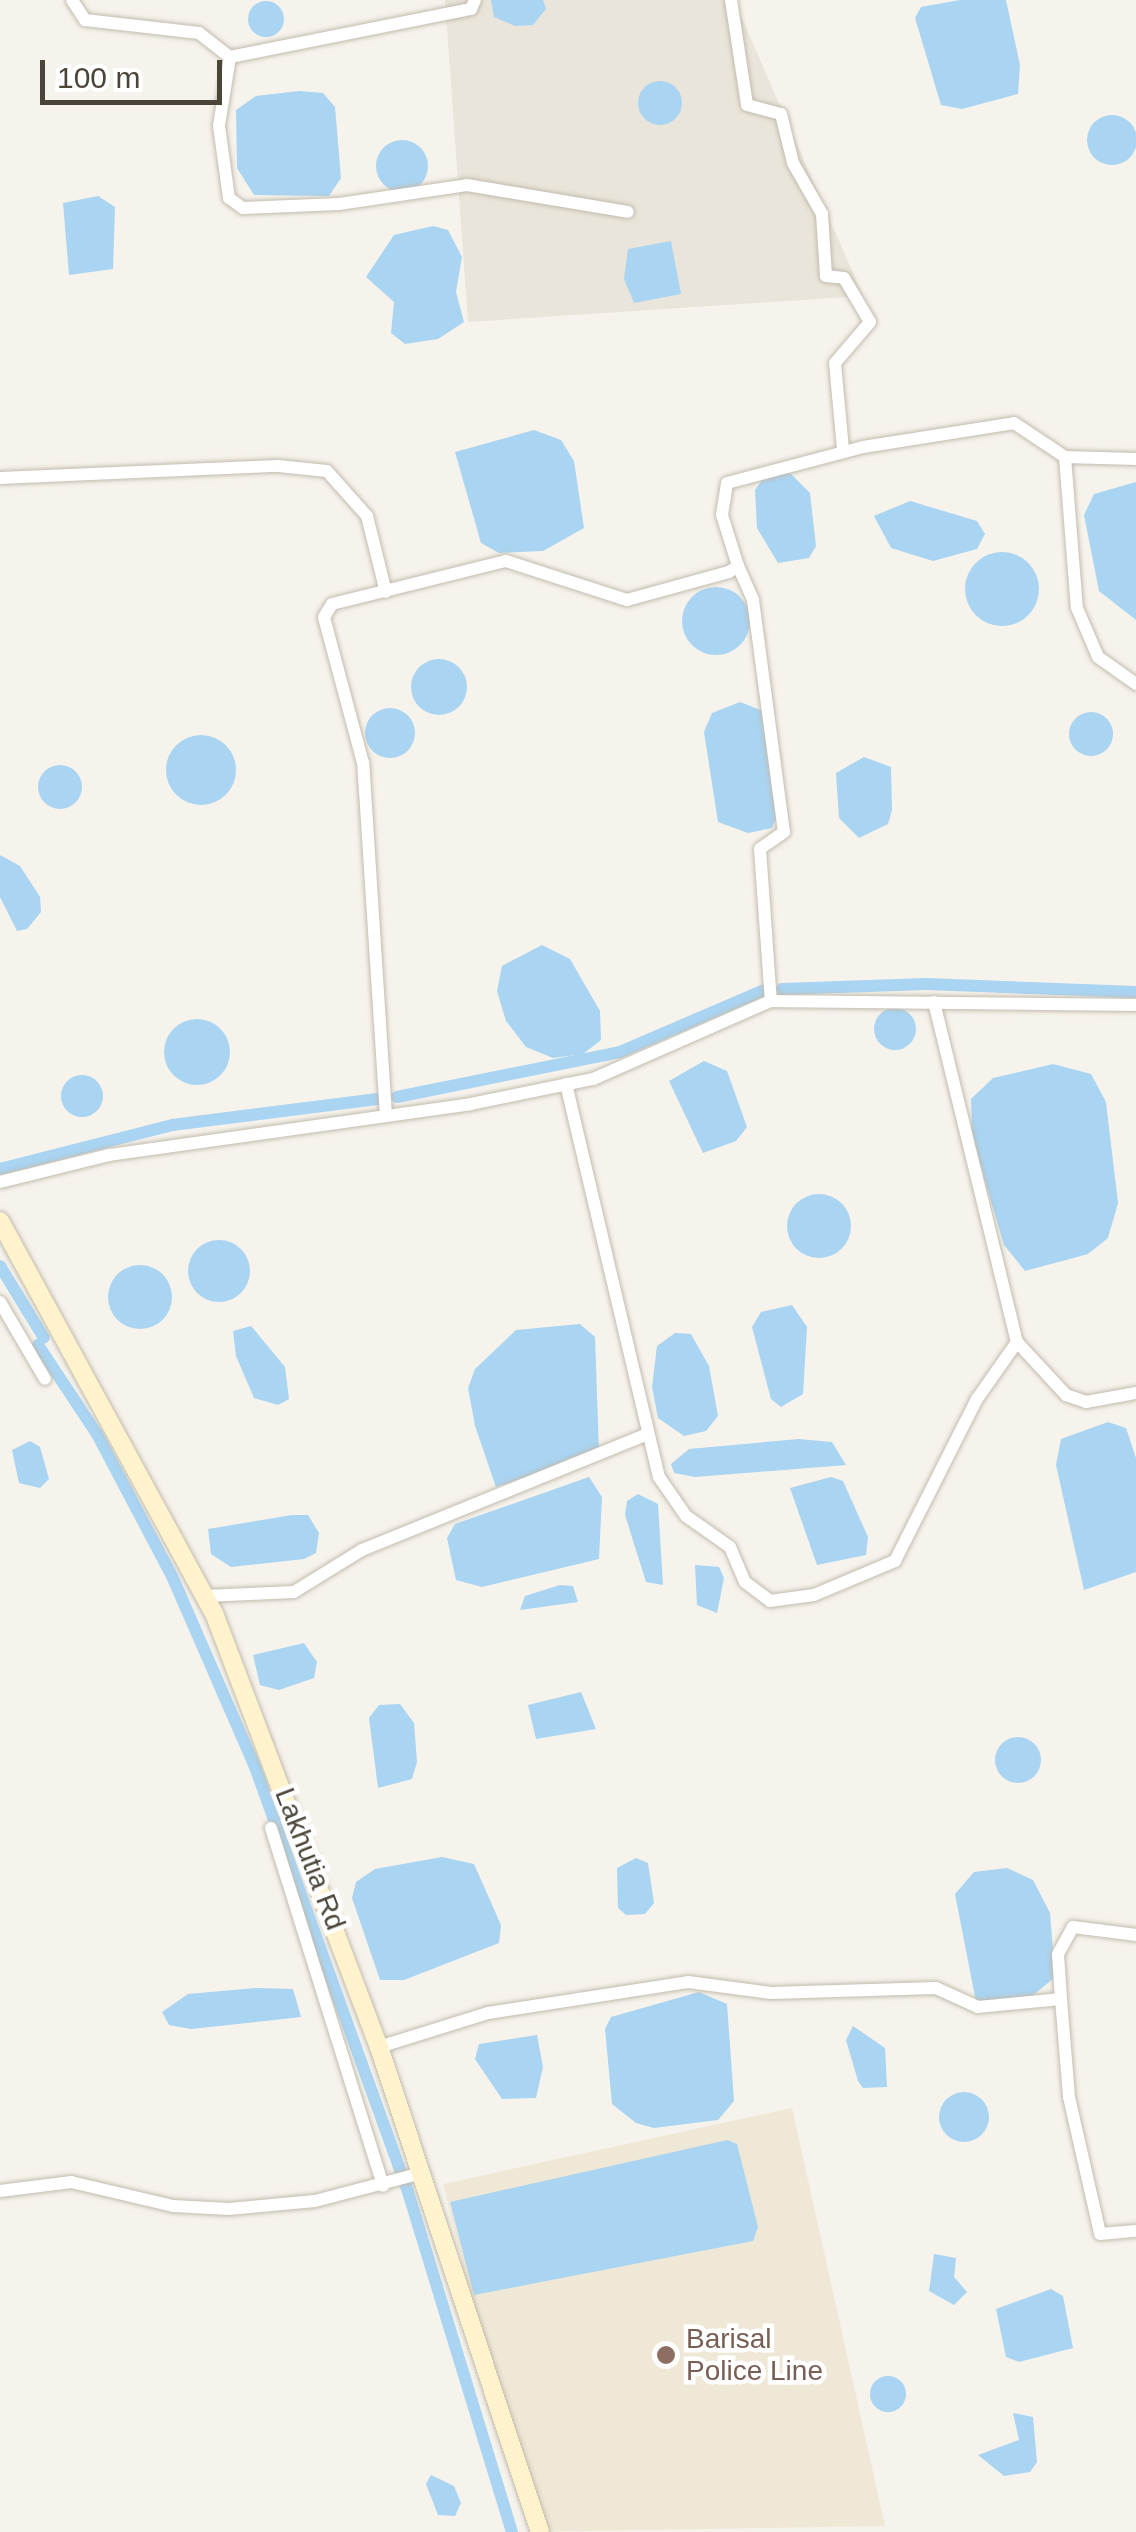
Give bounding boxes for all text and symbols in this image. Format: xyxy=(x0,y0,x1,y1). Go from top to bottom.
scale bar xyxy=(45,40,228,102)
text: 100 m xyxy=(57,61,140,94)
street label: Lakhutia Rd xyxy=(268,1783,352,1935)
place label: Barisal Police Line xyxy=(686,2322,823,2388)
marker: Barisal Police Line xyxy=(655,2344,677,2366)

